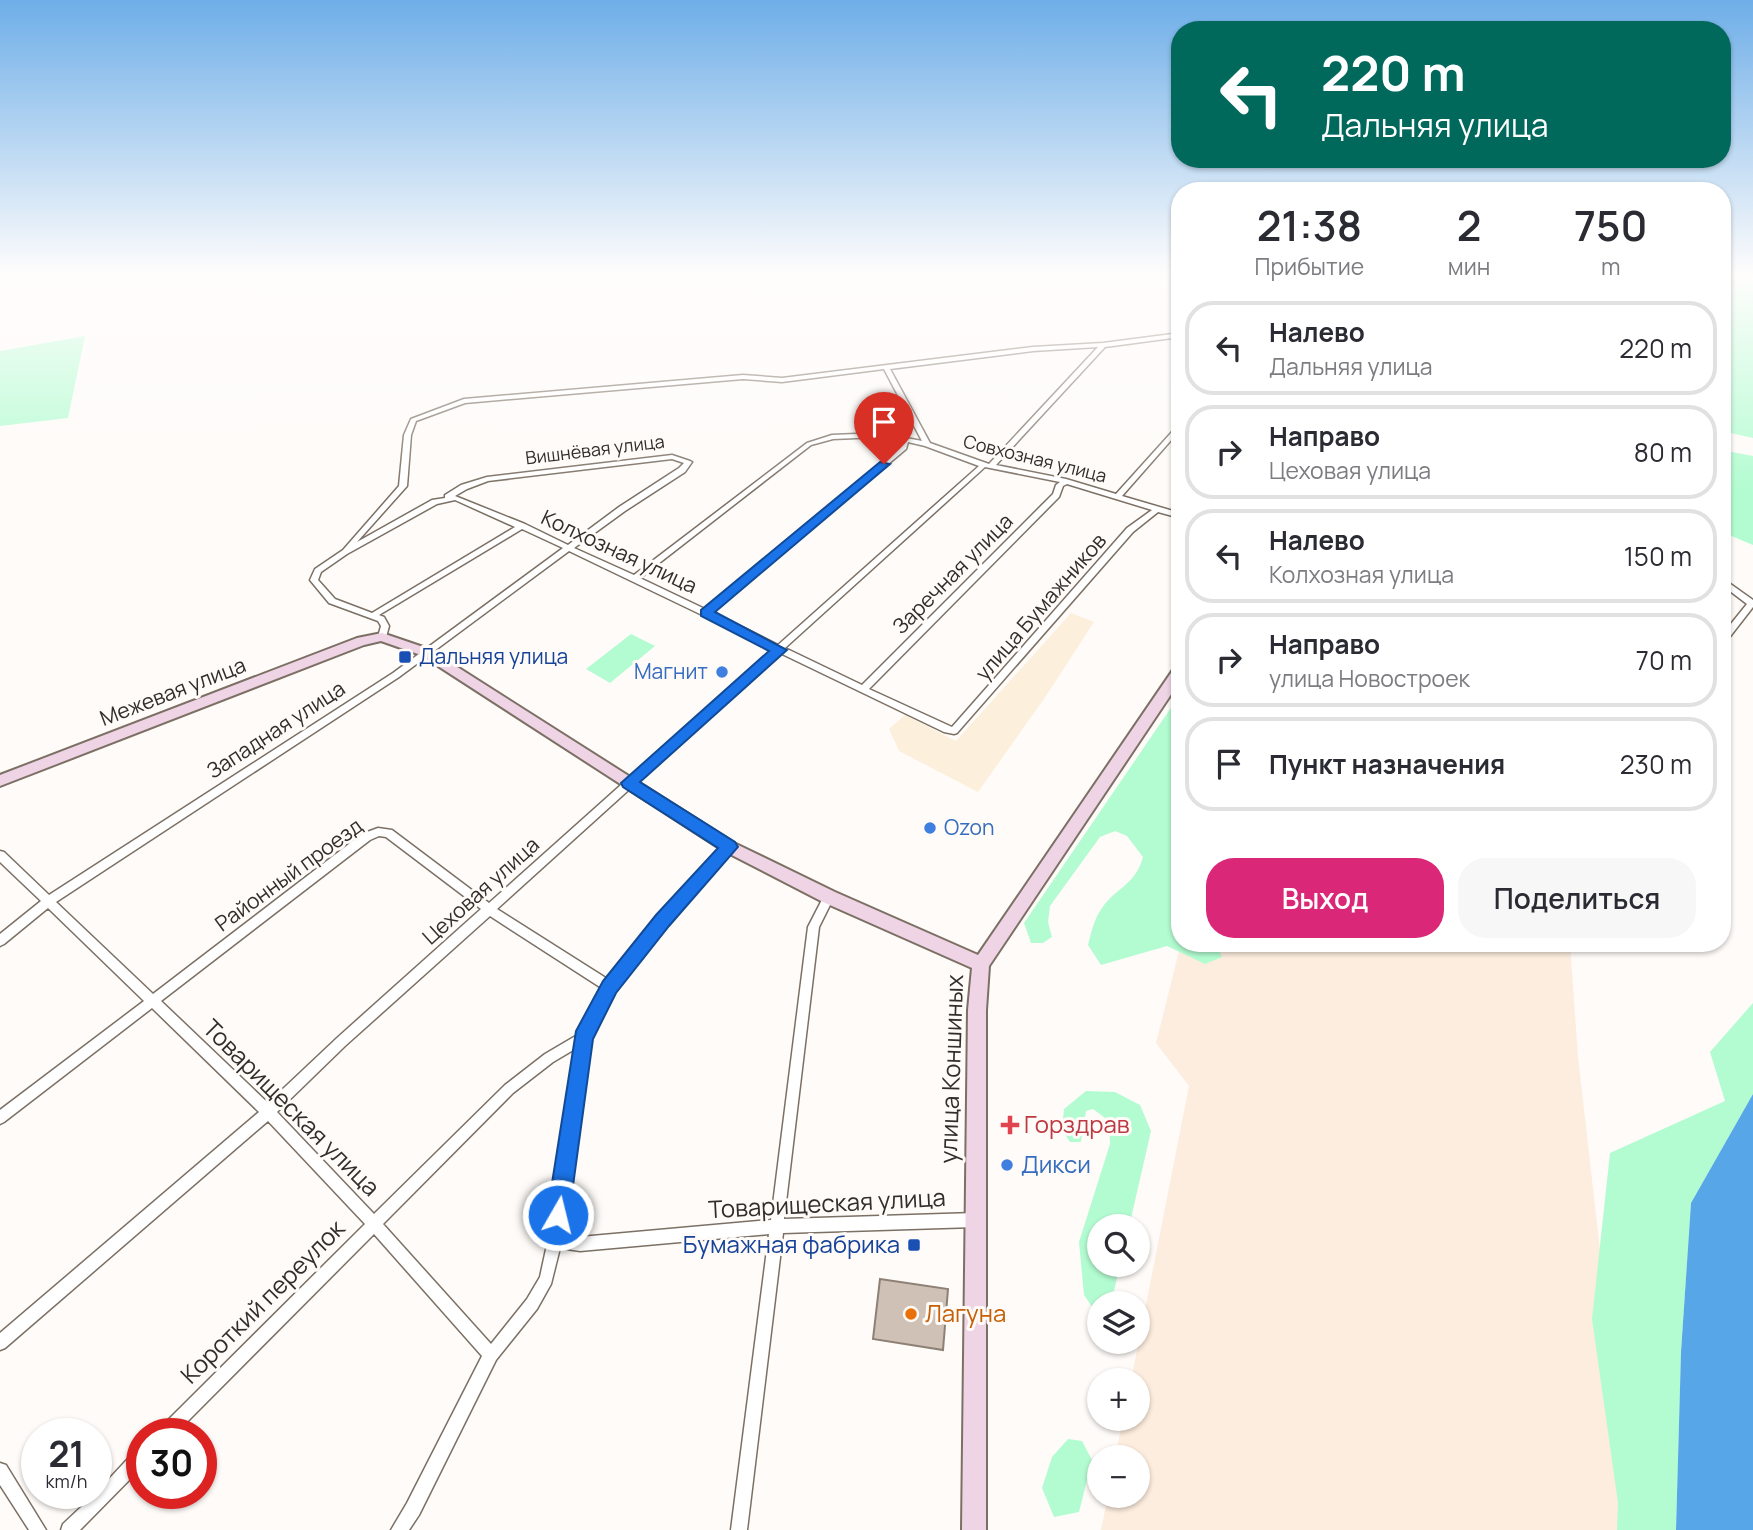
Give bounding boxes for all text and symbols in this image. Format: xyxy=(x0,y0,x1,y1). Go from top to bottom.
text: 220 m xyxy=(1321,39,1465,106)
icon: left xyxy=(1206,49,1297,140)
text: Дальняя улица xyxy=(1321,103,1549,147)
text: 21:38 xyxy=(1257,196,1362,254)
text: 2 xyxy=(1457,196,1481,254)
text: 750 xyxy=(1574,196,1647,254)
text: Прибытие xyxy=(1255,250,1364,282)
text: мин xyxy=(1448,250,1490,282)
text: m xyxy=(1601,250,1620,282)
text: Налево xyxy=(1269,314,1365,350)
icon: left xyxy=(1210,329,1248,367)
text: 220 m xyxy=(1619,330,1692,366)
text: Дальняя улица xyxy=(1269,350,1433,382)
pin xyxy=(854,392,914,464)
icon: arrive xyxy=(865,403,903,441)
text: Направо xyxy=(1269,418,1380,454)
street label: Вишнёвая улица xyxy=(524,429,666,469)
street label: Совхозная улица xyxy=(961,429,1109,487)
icon: right xyxy=(1210,433,1248,471)
text: 80 m xyxy=(1634,434,1692,470)
text: Цеховая улица xyxy=(1269,454,1431,486)
street label: Колхозная улица xyxy=(537,503,702,599)
street label: Заречная улица xyxy=(886,507,1019,640)
text: Налево xyxy=(1269,522,1365,558)
street label: улица Бумажников xyxy=(969,527,1112,686)
icon: left xyxy=(1210,537,1248,575)
text: 150 m xyxy=(1624,538,1692,574)
text: Колхозная улица xyxy=(1269,558,1454,590)
text: Направо xyxy=(1269,626,1380,662)
icon: right xyxy=(1210,641,1248,679)
place label: Дальняя улица xyxy=(419,642,568,670)
text: 70 m xyxy=(1636,642,1692,678)
marker: Дальняя улица xyxy=(397,649,413,665)
street label: Межевая улица xyxy=(96,650,250,732)
place label: Магнит xyxy=(634,657,708,685)
text: улица Новостроек xyxy=(1269,662,1470,694)
marker: Магнит xyxy=(714,664,730,680)
street label: Западная улица xyxy=(201,674,350,784)
icon: arrive xyxy=(1210,745,1248,783)
text: Пункт назначения xyxy=(1269,746,1505,782)
text: 230 m xyxy=(1620,746,1692,782)
street label: Районный проезд xyxy=(209,811,368,937)
place label: Ozon xyxy=(944,813,994,841)
marker: Ozon xyxy=(922,820,938,836)
street label: Цеховая улица xyxy=(416,830,545,950)
button: Выход xyxy=(1206,858,1444,938)
button: Поделиться xyxy=(1458,858,1696,938)
street label: улица Коншиных xyxy=(931,974,970,1164)
street label: Товарищеская улица xyxy=(196,1011,388,1203)
place label: Горздрав xyxy=(1024,1107,1130,1140)
marker: Горздрав xyxy=(1002,1117,1018,1133)
place label: Дикси xyxy=(1021,1147,1091,1180)
marker: Дикси xyxy=(999,1157,1015,1173)
position arrow xyxy=(521,1178,595,1252)
street label: Товарищеская улица xyxy=(707,1180,946,1225)
street label: Короткий переулок xyxy=(173,1211,352,1390)
map controls xyxy=(1087,1214,1150,1508)
button: search xyxy=(1087,1214,1150,1277)
place label: Бумажная фабрика xyxy=(683,1227,900,1260)
marker: Бумажная фабрика xyxy=(906,1237,922,1253)
button: layers xyxy=(1087,1291,1150,1354)
place label: Лагуна xyxy=(925,1296,1006,1329)
marker: Лагуна xyxy=(903,1306,919,1322)
button: + xyxy=(1087,1368,1150,1431)
speed limit sign: 30 xyxy=(126,1418,217,1509)
text: 21 xyxy=(48,1430,85,1478)
button: − xyxy=(1087,1445,1150,1508)
text: km/h xyxy=(46,1469,87,1493)

